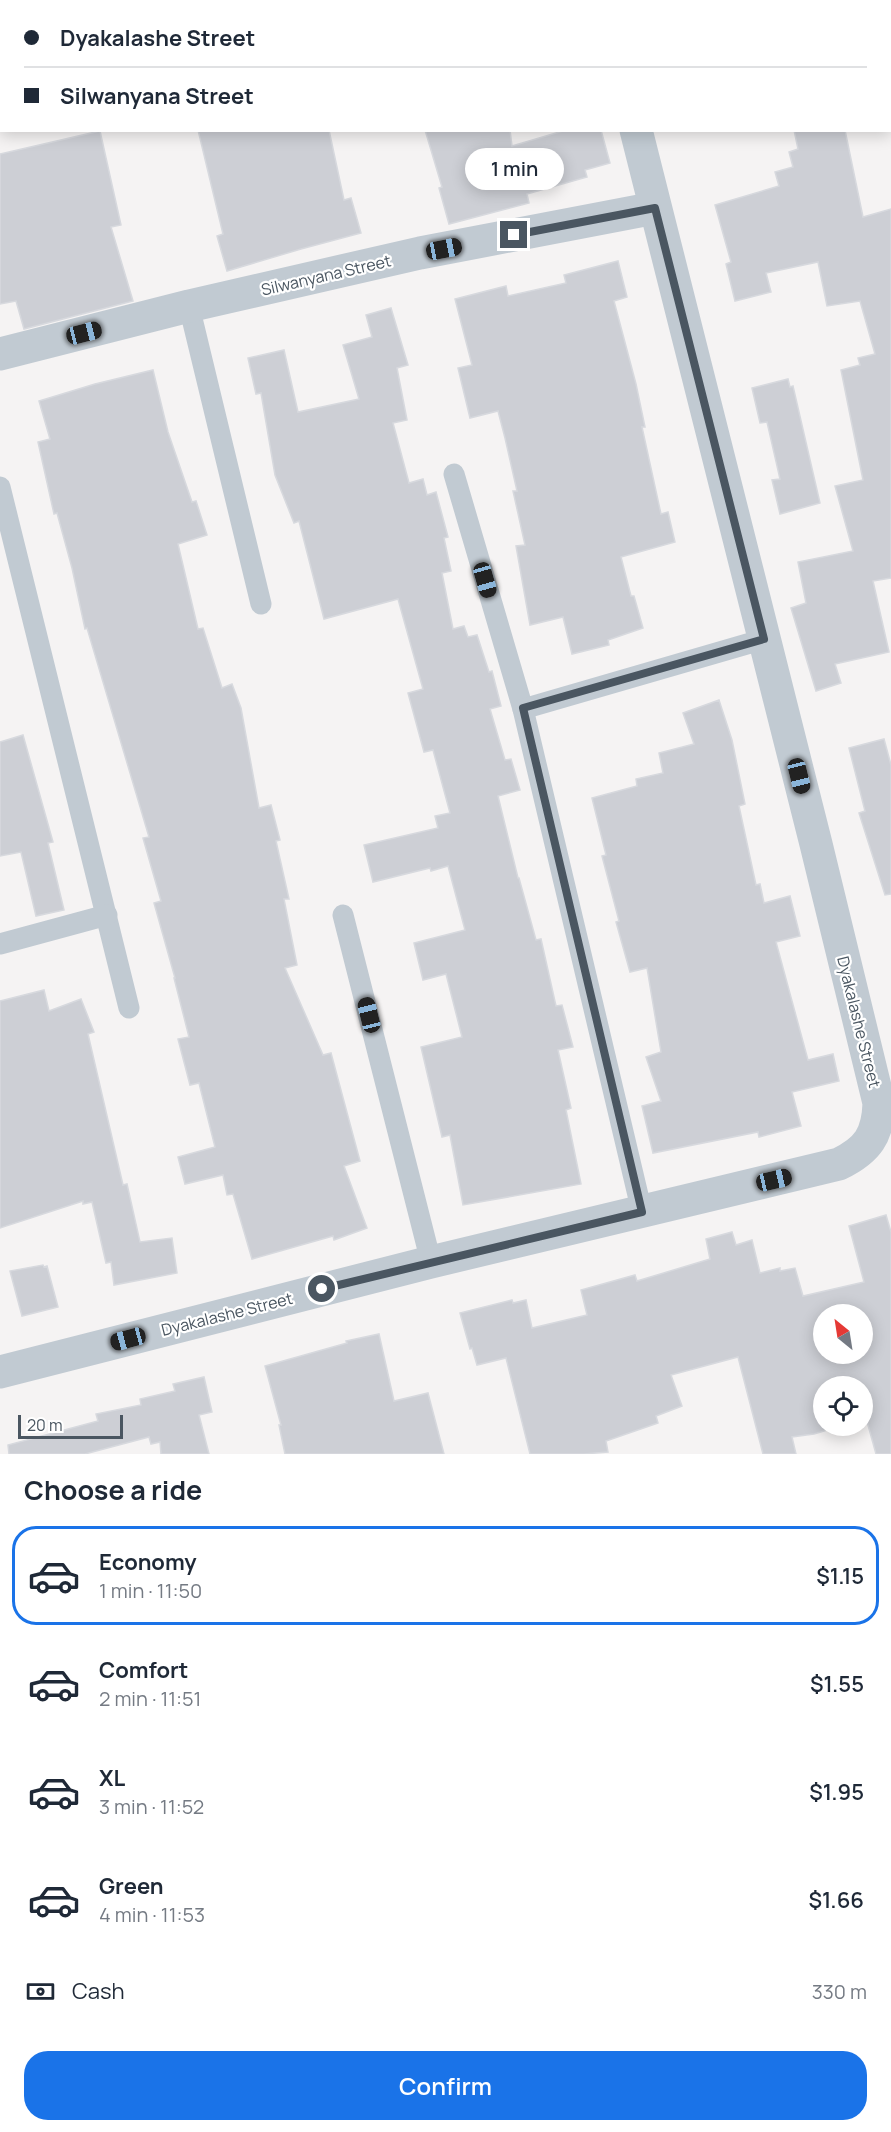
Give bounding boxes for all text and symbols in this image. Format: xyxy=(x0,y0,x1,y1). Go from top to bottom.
text: Dyakalashe Street xyxy=(60,23,255,53)
text: Silwanyana Street xyxy=(60,81,254,111)
callout: 1 min xyxy=(464,148,564,190)
text: 1 min xyxy=(491,155,538,182)
route end xyxy=(500,221,527,248)
car xyxy=(425,237,463,261)
street label: Silwanyana Street xyxy=(259,249,393,301)
car xyxy=(64,320,104,346)
car xyxy=(471,560,499,600)
car xyxy=(786,756,812,796)
street label: Dyakalashe Street xyxy=(832,954,886,1090)
car xyxy=(356,995,382,1035)
car xyxy=(754,1167,794,1193)
route start xyxy=(308,1275,335,1302)
street label: Dyakalashe Street xyxy=(159,1287,295,1341)
north arrow xyxy=(813,1304,873,1364)
map controls xyxy=(813,1304,873,1436)
car xyxy=(108,1326,148,1352)
button: locate xyxy=(813,1376,873,1436)
scale bar xyxy=(18,1412,123,1440)
text: 20 m xyxy=(27,1414,63,1436)
text: Choose a ride xyxy=(24,1471,202,1508)
text: Economy xyxy=(99,1547,197,1577)
icon: car xyxy=(27,1549,81,1603)
text: $1.15 xyxy=(816,1561,864,1591)
text: 1 min · 11:50 xyxy=(99,1577,202,1604)
text: Comfort xyxy=(99,1655,188,1685)
icon: car xyxy=(27,1657,81,1711)
text: $1.55 xyxy=(810,1669,864,1699)
text: 2 min · 11:51 xyxy=(99,1685,201,1712)
text: XL xyxy=(99,1763,125,1793)
icon: car xyxy=(27,1765,81,1819)
text: $1.95 xyxy=(809,1777,864,1807)
text: 3 min · 11:52 xyxy=(99,1793,204,1820)
text: Green xyxy=(99,1871,164,1901)
icon: car xyxy=(27,1873,81,1927)
text: $1.66 xyxy=(808,1885,864,1915)
text: 4 min · 11:53 xyxy=(99,1901,205,1928)
icon: cash xyxy=(24,1975,57,2008)
text: Cash xyxy=(72,1976,125,2006)
text: 330 m xyxy=(812,1978,867,2005)
button: Confirm xyxy=(24,2051,867,2120)

